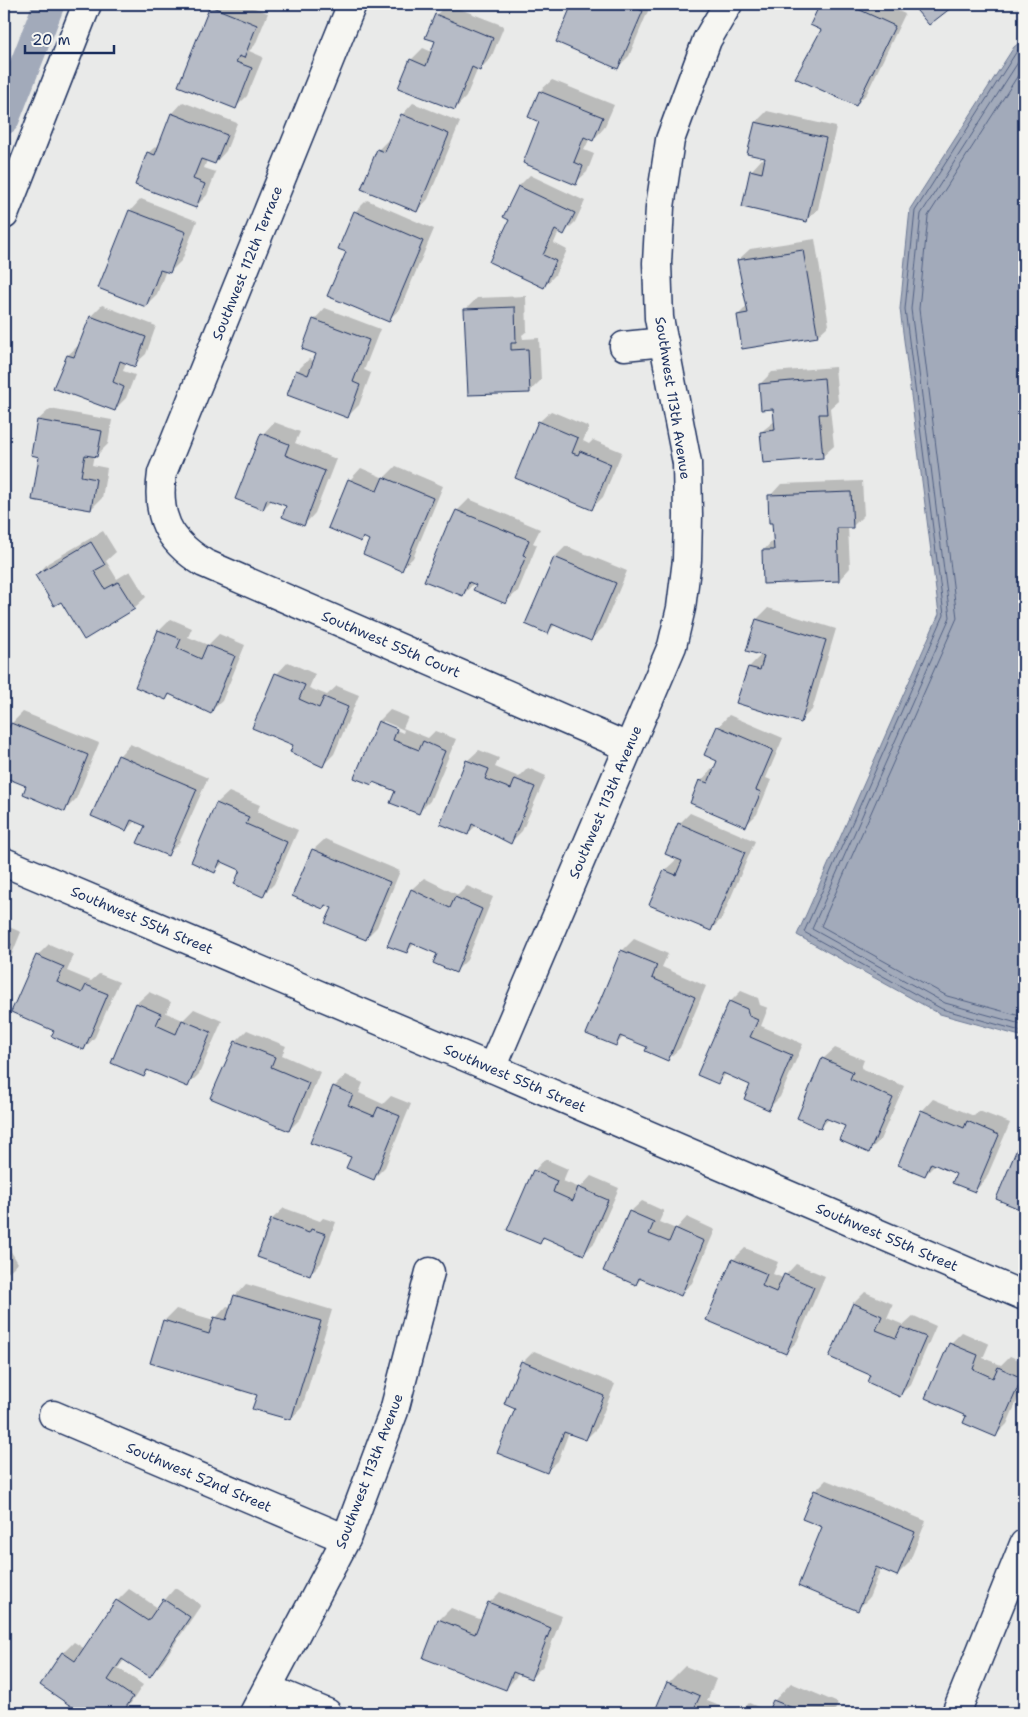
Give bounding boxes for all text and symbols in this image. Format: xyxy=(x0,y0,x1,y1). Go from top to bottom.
scale bar xyxy=(25,22,114,54)
text: 20 m xyxy=(32,30,71,50)
street label: Southwest 112th Terrace xyxy=(208,183,286,343)
street label: Southwest 113th Avenue xyxy=(651,315,695,481)
street label: Southwest 55th Court xyxy=(319,607,463,681)
street label: Southwest 113th Avenue xyxy=(565,723,645,881)
street label: Southwest 55th Street xyxy=(68,882,216,958)
street label: Southwest 55th Street xyxy=(441,1040,589,1116)
street label: Southwest 55th Street xyxy=(813,1199,961,1275)
street label: Southwest 113th Avenue xyxy=(331,1391,407,1551)
street label: Southwest 52nd Street xyxy=(124,1438,274,1516)

